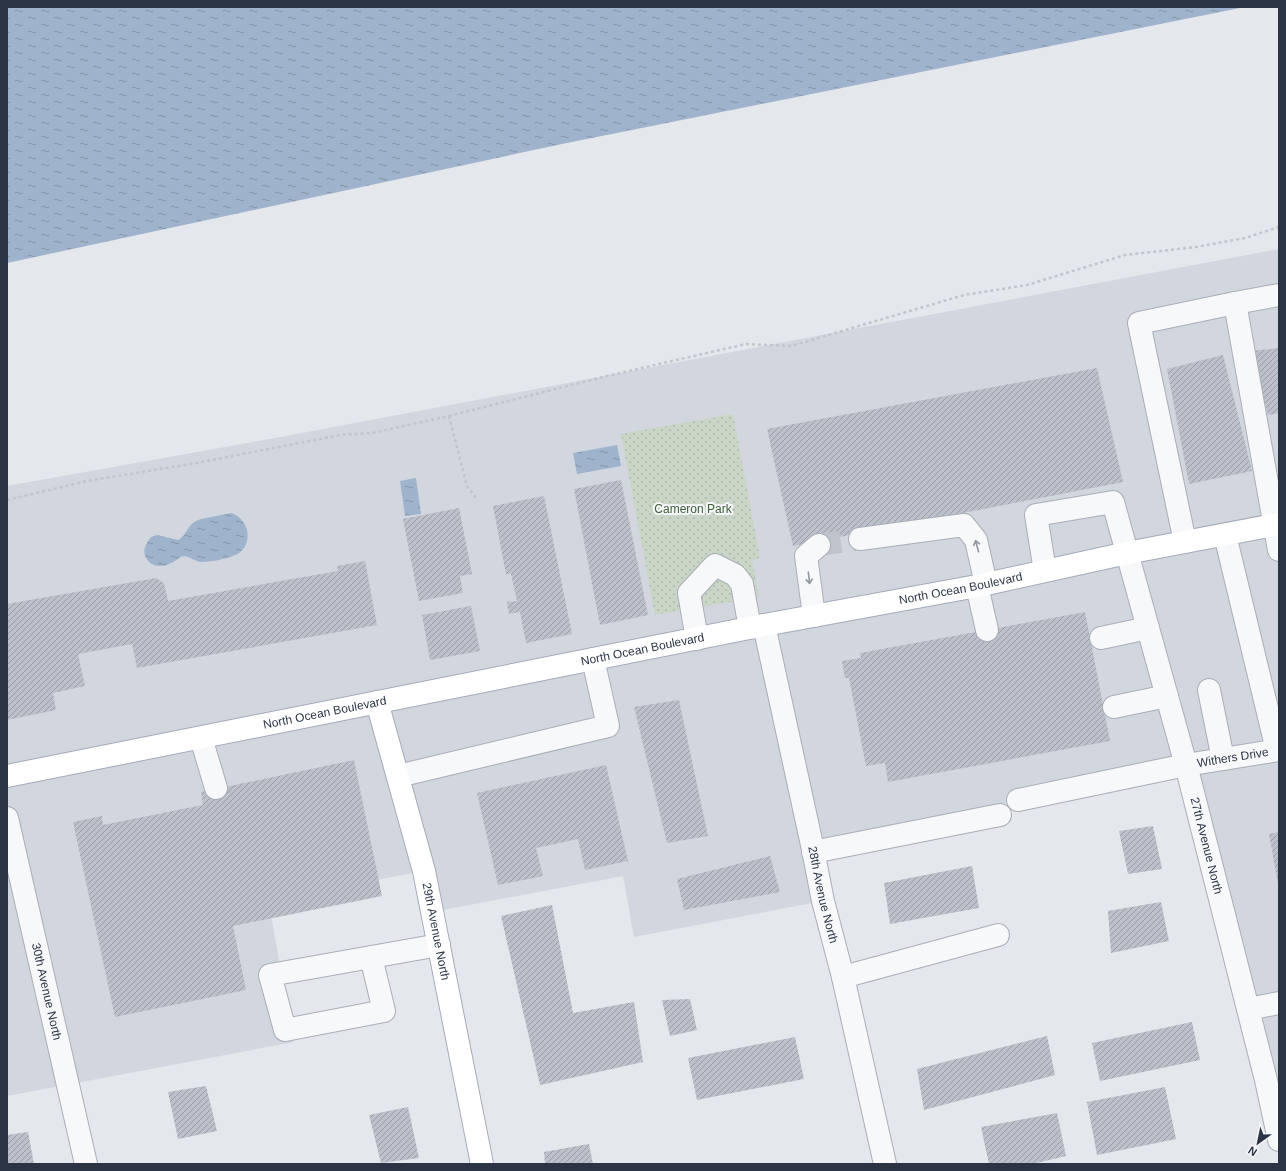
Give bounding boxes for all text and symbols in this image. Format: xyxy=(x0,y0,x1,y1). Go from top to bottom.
park label: Cameron Park xyxy=(654,502,733,516)
one-way arrow xyxy=(973,540,981,553)
street label: North Ocean Boulevard xyxy=(898,569,1024,607)
one-way arrow xyxy=(805,571,813,584)
street label: North Ocean Boulevard xyxy=(580,630,705,668)
street label: North Ocean Boulevard xyxy=(262,693,388,732)
street label: Withers Drive xyxy=(1196,745,1270,770)
street label: 27th Avenue North xyxy=(1187,796,1226,896)
street label: 28th Avenue North xyxy=(805,845,841,945)
street label: 29th Avenue North xyxy=(419,881,452,982)
street label: 30th Avenue North xyxy=(29,942,65,1042)
north arrow xyxy=(1238,1123,1278,1163)
text: N xyxy=(1246,1144,1259,1159)

